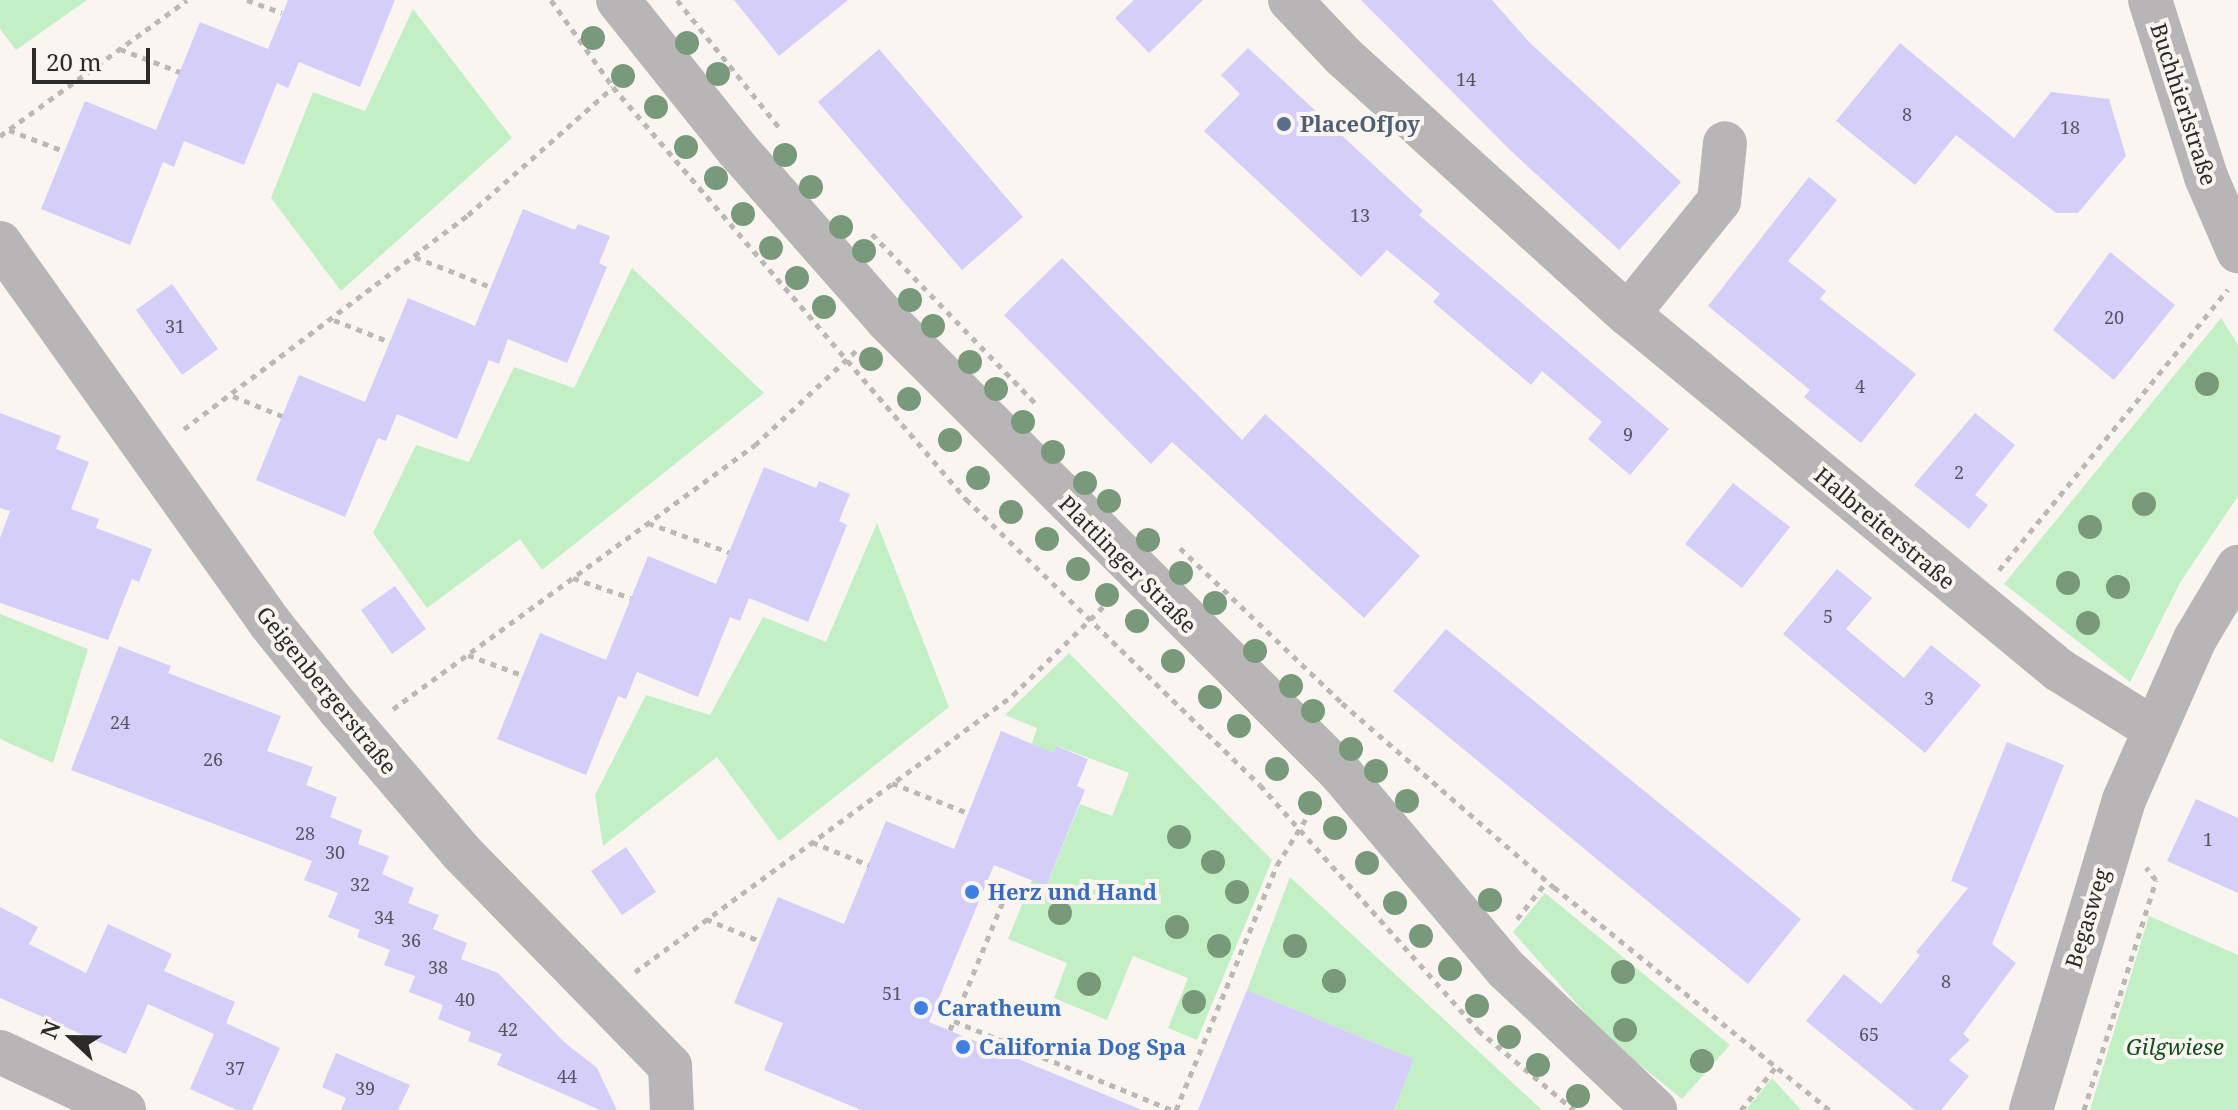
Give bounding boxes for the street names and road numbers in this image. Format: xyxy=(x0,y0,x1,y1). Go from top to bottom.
street label: Buchhierlstraße xyxy=(2145,20,2223,188)
street label: Halbreiterstraße xyxy=(1809,462,1961,594)
street label: Plattlinger Straße xyxy=(1054,490,1202,638)
street label: Geigenbergerstraße xyxy=(251,601,403,779)
street label: Begasweg xyxy=(2059,865,2115,971)

